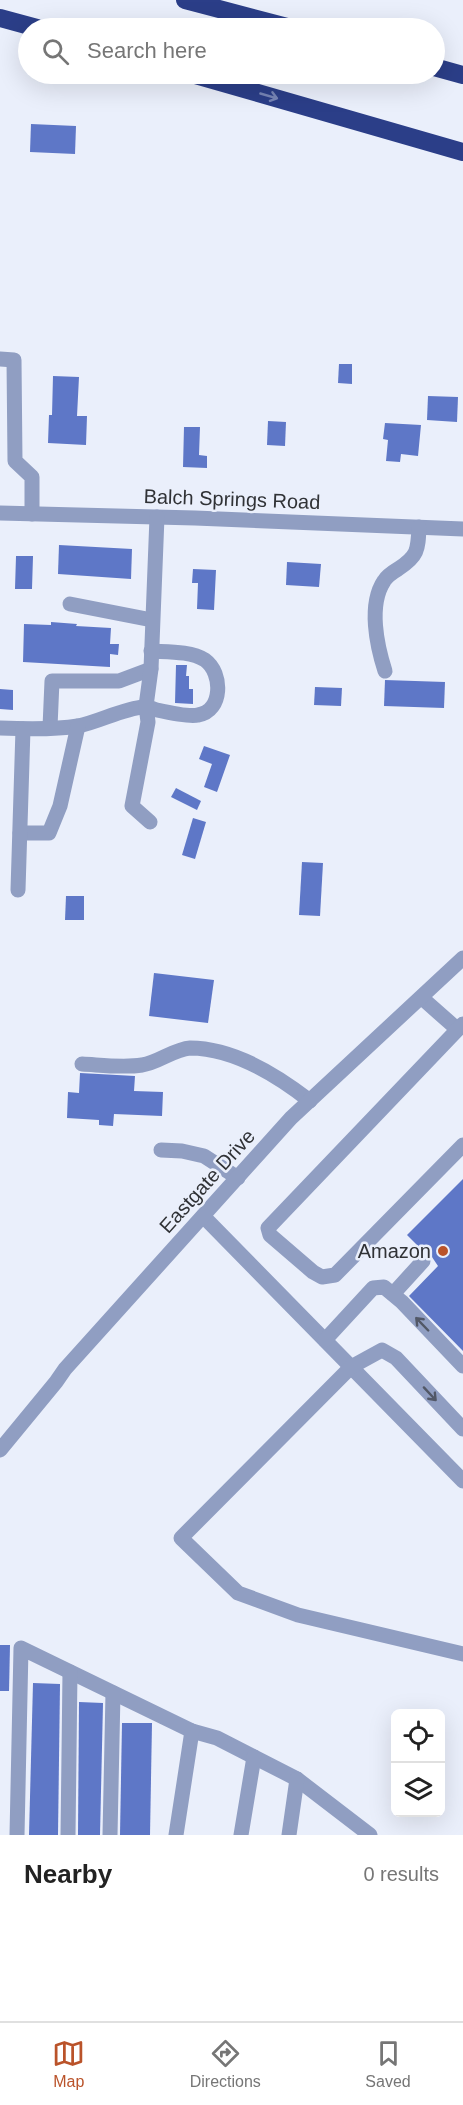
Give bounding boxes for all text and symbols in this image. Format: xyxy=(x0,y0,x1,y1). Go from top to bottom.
search box xyxy=(18,18,445,84)
icon: search xyxy=(39,35,72,68)
text: Search here xyxy=(87,38,207,63)
one-way arrow xyxy=(259,91,278,102)
street label: Balch Springs Road xyxy=(143,485,321,513)
street label: Eastgate Drive xyxy=(155,1125,259,1237)
place label: Amazon xyxy=(358,1240,431,1262)
marker: Amazon xyxy=(436,1244,450,1258)
one-way arrow xyxy=(415,1316,430,1331)
one-way arrow xyxy=(422,1386,436,1401)
map controls xyxy=(391,1709,445,1817)
button: locate xyxy=(391,1709,445,1763)
button: layers xyxy=(391,1763,445,1817)
text: Nearby xyxy=(24,1859,112,1889)
text: 0 results xyxy=(363,1863,439,1885)
tab: Map xyxy=(52,2037,85,2091)
tab: Directions xyxy=(190,2037,261,2091)
tab: Saved xyxy=(365,2037,411,2091)

